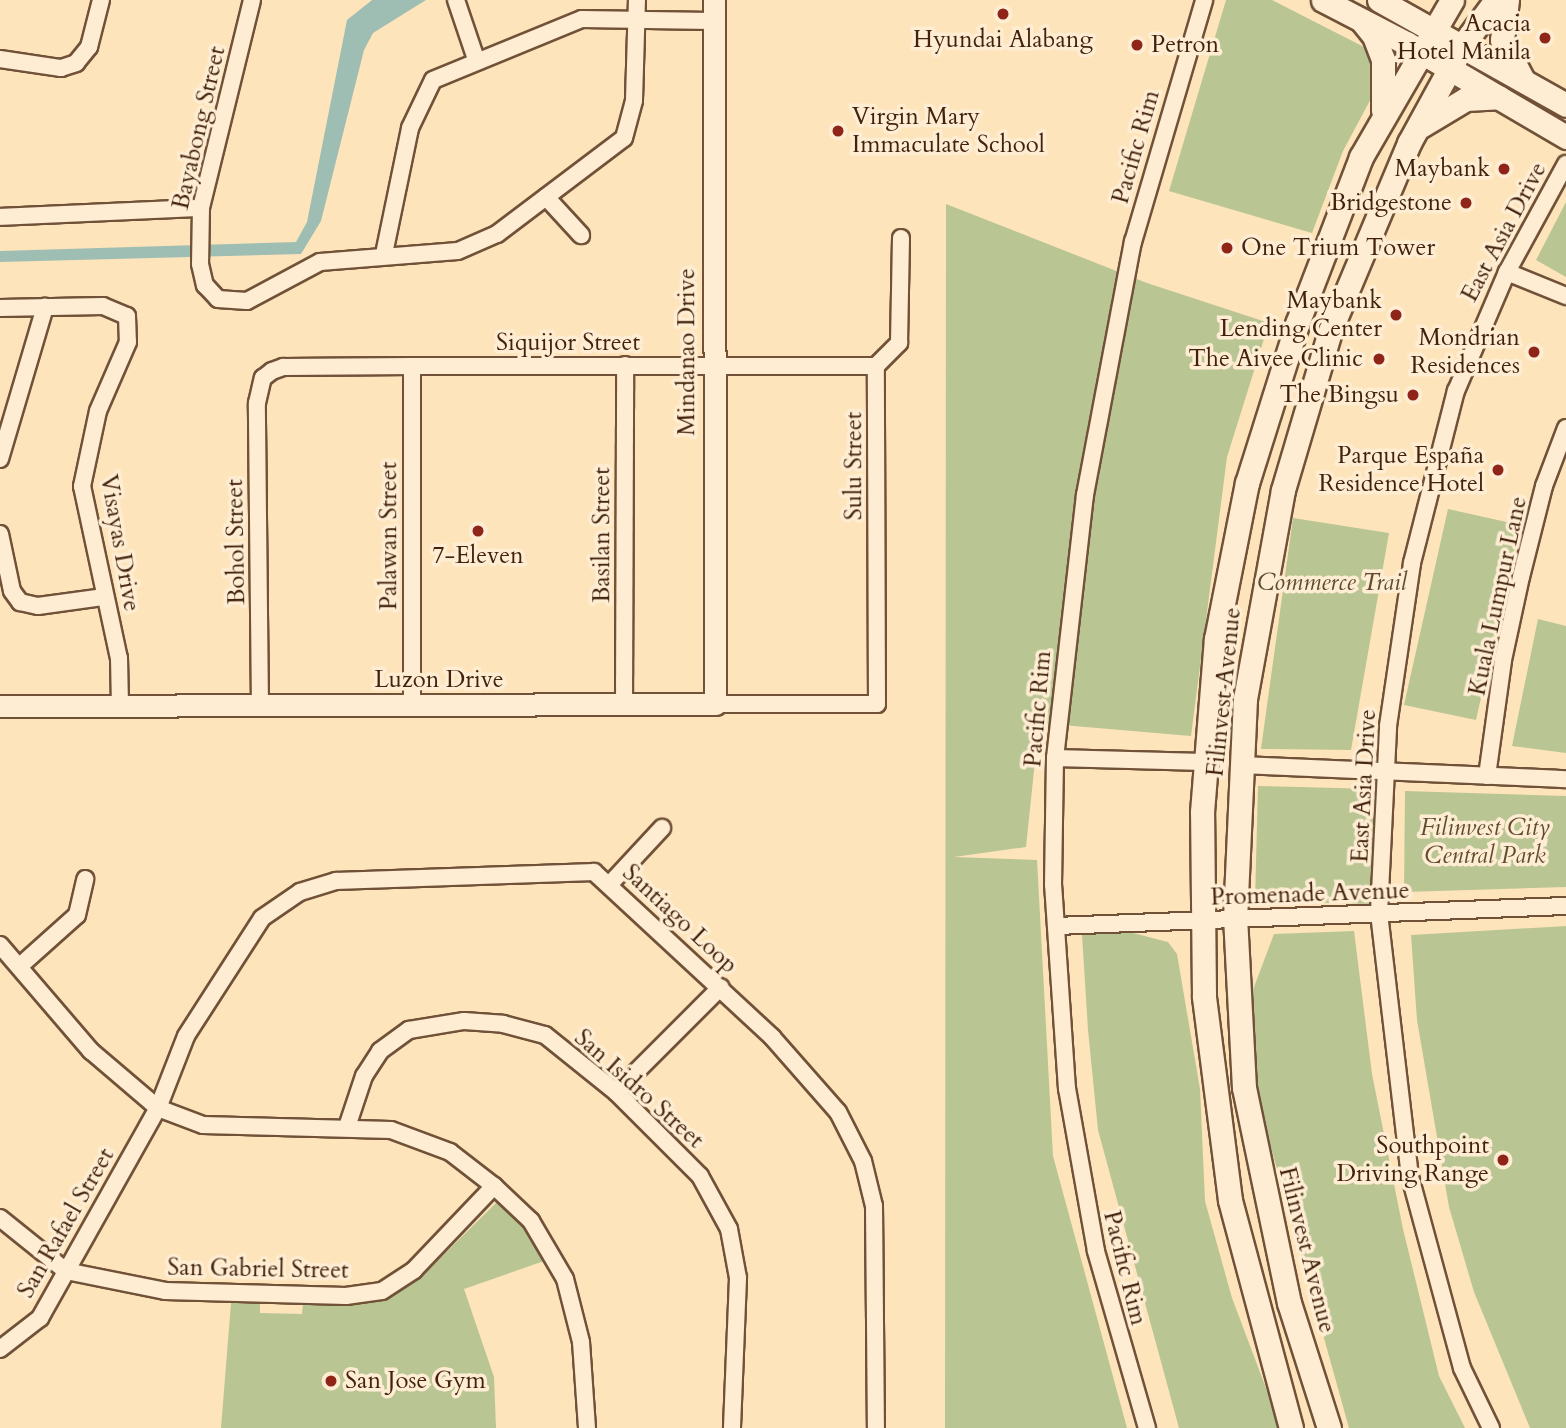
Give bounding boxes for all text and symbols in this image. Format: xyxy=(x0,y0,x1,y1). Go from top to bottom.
marker: Hyundai Alabang xyxy=(995,6,1011,22)
place label: Acacia Hotel Manila xyxy=(1397,10,1531,66)
place label: Hyundai Alabang xyxy=(913,26,1093,54)
marker: Acacia Hotel Manila xyxy=(1537,30,1553,46)
place label: Petron xyxy=(1151,31,1219,59)
marker: Petron xyxy=(1129,37,1145,53)
street label: Bayabong Street xyxy=(166,43,232,213)
street label: Pacific Rim xyxy=(1106,87,1166,207)
place label: Virgin Mary Immaculate School xyxy=(852,103,1045,159)
marker: Virgin Mary Immaculate School xyxy=(830,123,846,139)
place label: Maybank xyxy=(1395,155,1490,183)
street label: East Asia Drive xyxy=(1455,157,1553,307)
marker: Maybank xyxy=(1496,161,1512,177)
place label: Bridgestone xyxy=(1330,189,1452,217)
marker: Bridgestone xyxy=(1458,195,1474,211)
place label: One Trium Tower xyxy=(1241,234,1435,262)
marker: One Trium Tower xyxy=(1219,240,1235,256)
street label: Mindanao Drive xyxy=(673,268,701,436)
place label: Maybank Lending Center xyxy=(1220,287,1382,343)
marker: Maybank Lending Center xyxy=(1388,307,1404,323)
place label: Mondrian Residences xyxy=(1411,324,1520,380)
street label: Siquijor Street xyxy=(496,329,640,357)
marker: Mondrian Residences xyxy=(1526,344,1542,360)
place label: The Aivee Clinic xyxy=(1188,345,1363,373)
marker: The Aivee Clinic xyxy=(1369,349,1389,369)
place label: The Bingsu xyxy=(1280,381,1399,409)
marker: The Bingsu xyxy=(1405,387,1421,403)
street label: Sulu Street xyxy=(840,412,868,520)
place label: Parque España Residence Hotel xyxy=(1318,442,1484,498)
street label: Palawan Street xyxy=(375,462,403,610)
marker: Parque España Residence Hotel xyxy=(1490,462,1506,478)
street label: Basilan Street xyxy=(588,467,616,603)
street label: Visayas Drive xyxy=(94,472,146,614)
street label: Bohol Street xyxy=(221,479,251,605)
street label: Kuala Lumpur Lane xyxy=(1463,494,1533,698)
marker: 7-Eleven xyxy=(470,523,486,539)
place label: 7-Eleven xyxy=(432,542,524,570)
park label: Commerce Trail xyxy=(1257,569,1407,597)
street label: Filinvest Avenue xyxy=(1201,606,1247,778)
street label: Pacific Rim xyxy=(1019,650,1057,768)
street label: Luzon Drive xyxy=(374,666,504,694)
street label: East Asia Drive xyxy=(1346,708,1382,864)
park label: Filinvest City Central Park xyxy=(1420,814,1550,870)
street label: Santiago Loop xyxy=(616,858,744,980)
street label: Promenade Avenue xyxy=(1210,876,1410,912)
street label: San Isidro Street xyxy=(568,1023,710,1155)
place label: Southpoint Driving Range xyxy=(1337,1132,1489,1188)
street label: San Rafael Street xyxy=(11,1143,121,1303)
marker: Southpoint Driving Range xyxy=(1495,1152,1511,1168)
street label: Filinvest Avenue xyxy=(1272,1164,1342,1336)
street label: Pacific Rim xyxy=(1097,1208,1153,1328)
street label: San Gabriel Street xyxy=(167,1253,349,1285)
place label: San Jose Gym xyxy=(345,1367,486,1395)
marker: San Jose Gym xyxy=(323,1373,339,1389)

